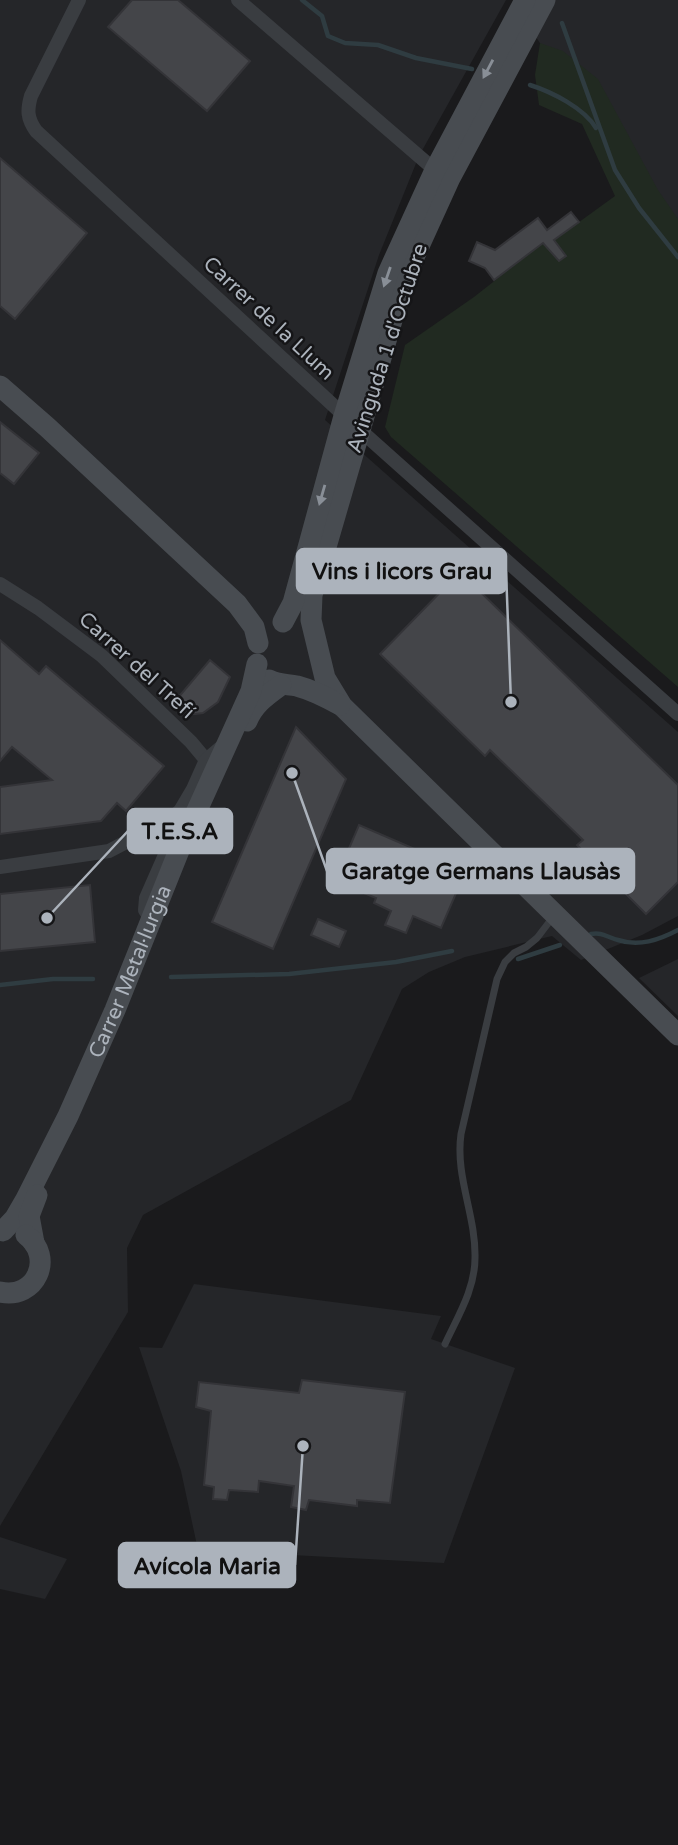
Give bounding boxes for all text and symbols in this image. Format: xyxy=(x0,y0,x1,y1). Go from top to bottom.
one-way arrow xyxy=(483,60,495,80)
street label: Avinguda 1 d'Octubre xyxy=(342,240,433,456)
street label: Carrer de la Llum xyxy=(198,251,339,385)
one-way arrow xyxy=(381,267,392,288)
one-way arrow xyxy=(316,484,327,506)
callout: Vins i licors Grau xyxy=(297,549,506,593)
text: Vins i licors Grau xyxy=(312,558,492,586)
street label: Carrer del Trefí xyxy=(73,607,200,724)
callout: T.E.S.A xyxy=(128,809,232,853)
text: T.E.S.A xyxy=(141,818,218,846)
callout: Garatge Germans Llausàs xyxy=(327,849,634,893)
text: Garatge Germans Llausàs xyxy=(341,858,621,886)
street label: Carrer Metal·lurgia xyxy=(83,881,177,1062)
callout: Avícola Maria xyxy=(119,1543,295,1587)
text: Avícola Maria xyxy=(133,1553,281,1581)

